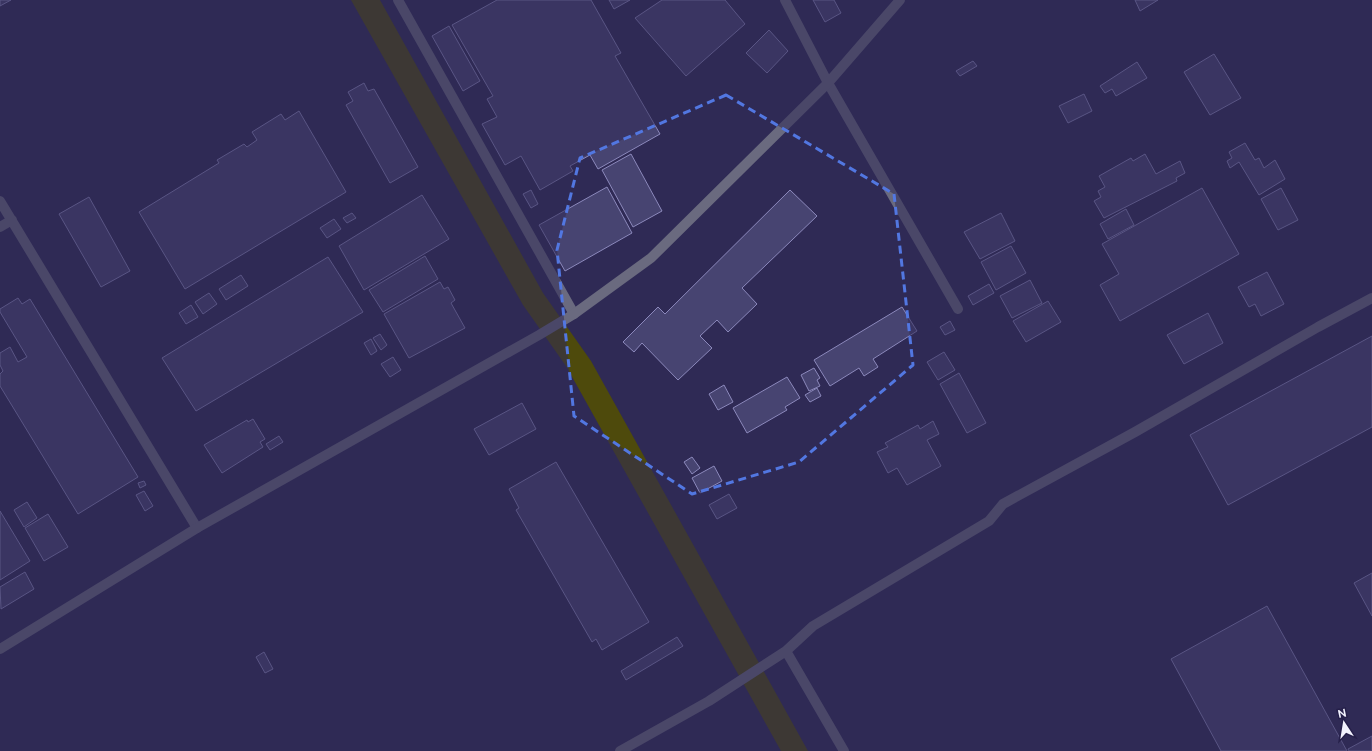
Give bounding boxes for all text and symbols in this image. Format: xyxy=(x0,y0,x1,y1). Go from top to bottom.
north arrow xyxy=(1324,703,1364,743)
text: N xyxy=(1337,706,1347,721)

